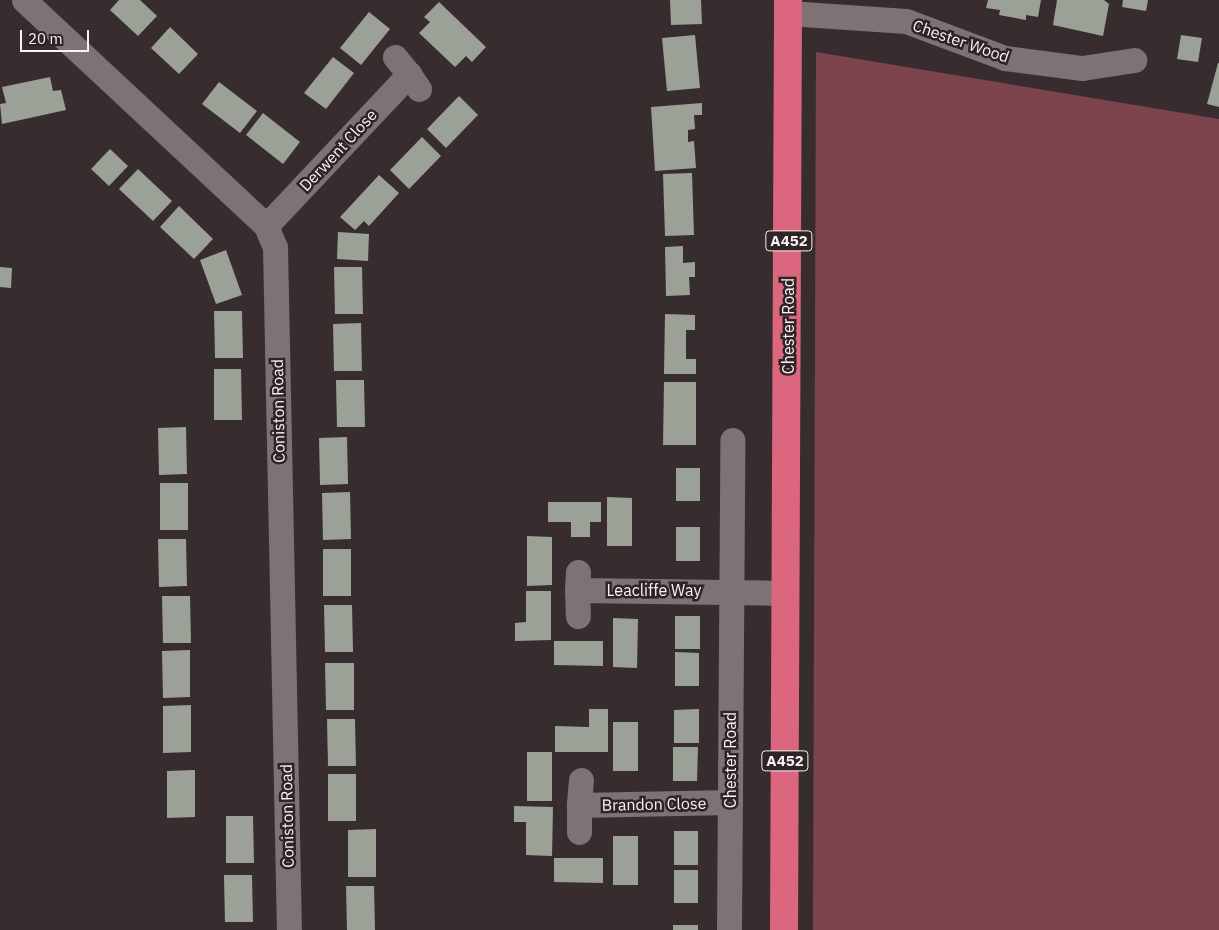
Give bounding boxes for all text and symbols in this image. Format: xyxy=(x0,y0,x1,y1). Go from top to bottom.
street label: Chester Wood xyxy=(910,16,1012,66)
scale bar xyxy=(22,20,91,52)
text: 20 m xyxy=(28,29,63,48)
street label: Derwent Close xyxy=(295,105,381,195)
road number: A452 xyxy=(765,228,813,254)
street label: Chester Road xyxy=(778,278,798,374)
street label: Coniston Road xyxy=(267,359,289,463)
street label: Leacliffe Way xyxy=(607,580,701,600)
street label: Chester Road xyxy=(720,712,740,808)
road number: A452 xyxy=(761,748,809,774)
street label: Coniston Road xyxy=(276,764,298,868)
street label: Brandon Close xyxy=(601,793,707,815)

